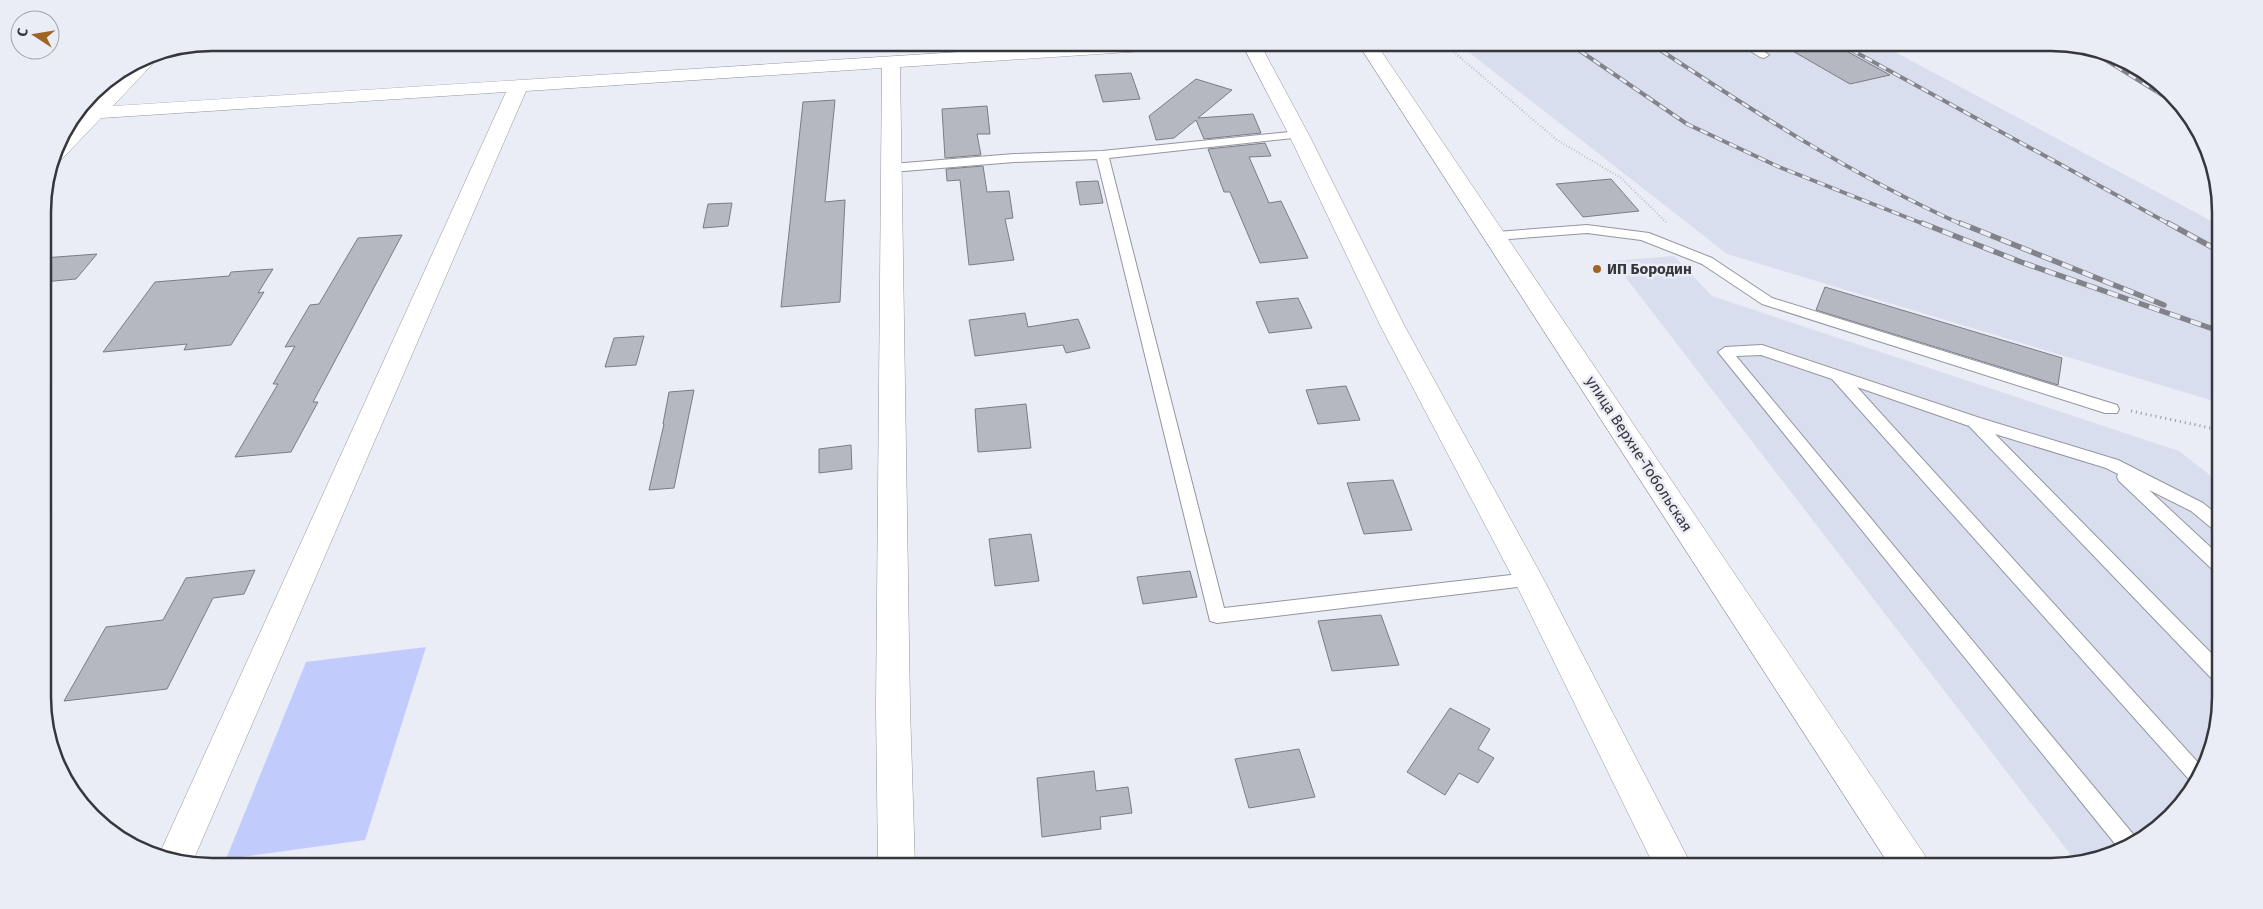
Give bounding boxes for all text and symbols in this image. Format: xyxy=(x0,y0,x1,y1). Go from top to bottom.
north arrow xyxy=(10,10,60,60)
text: С xyxy=(14,27,32,38)
place label: ИП Бородин xyxy=(1607,260,1692,278)
marker: ИП Бородин xyxy=(1591,263,1603,275)
street label: улица Верхне-Тобольская xyxy=(1582,373,1696,535)

